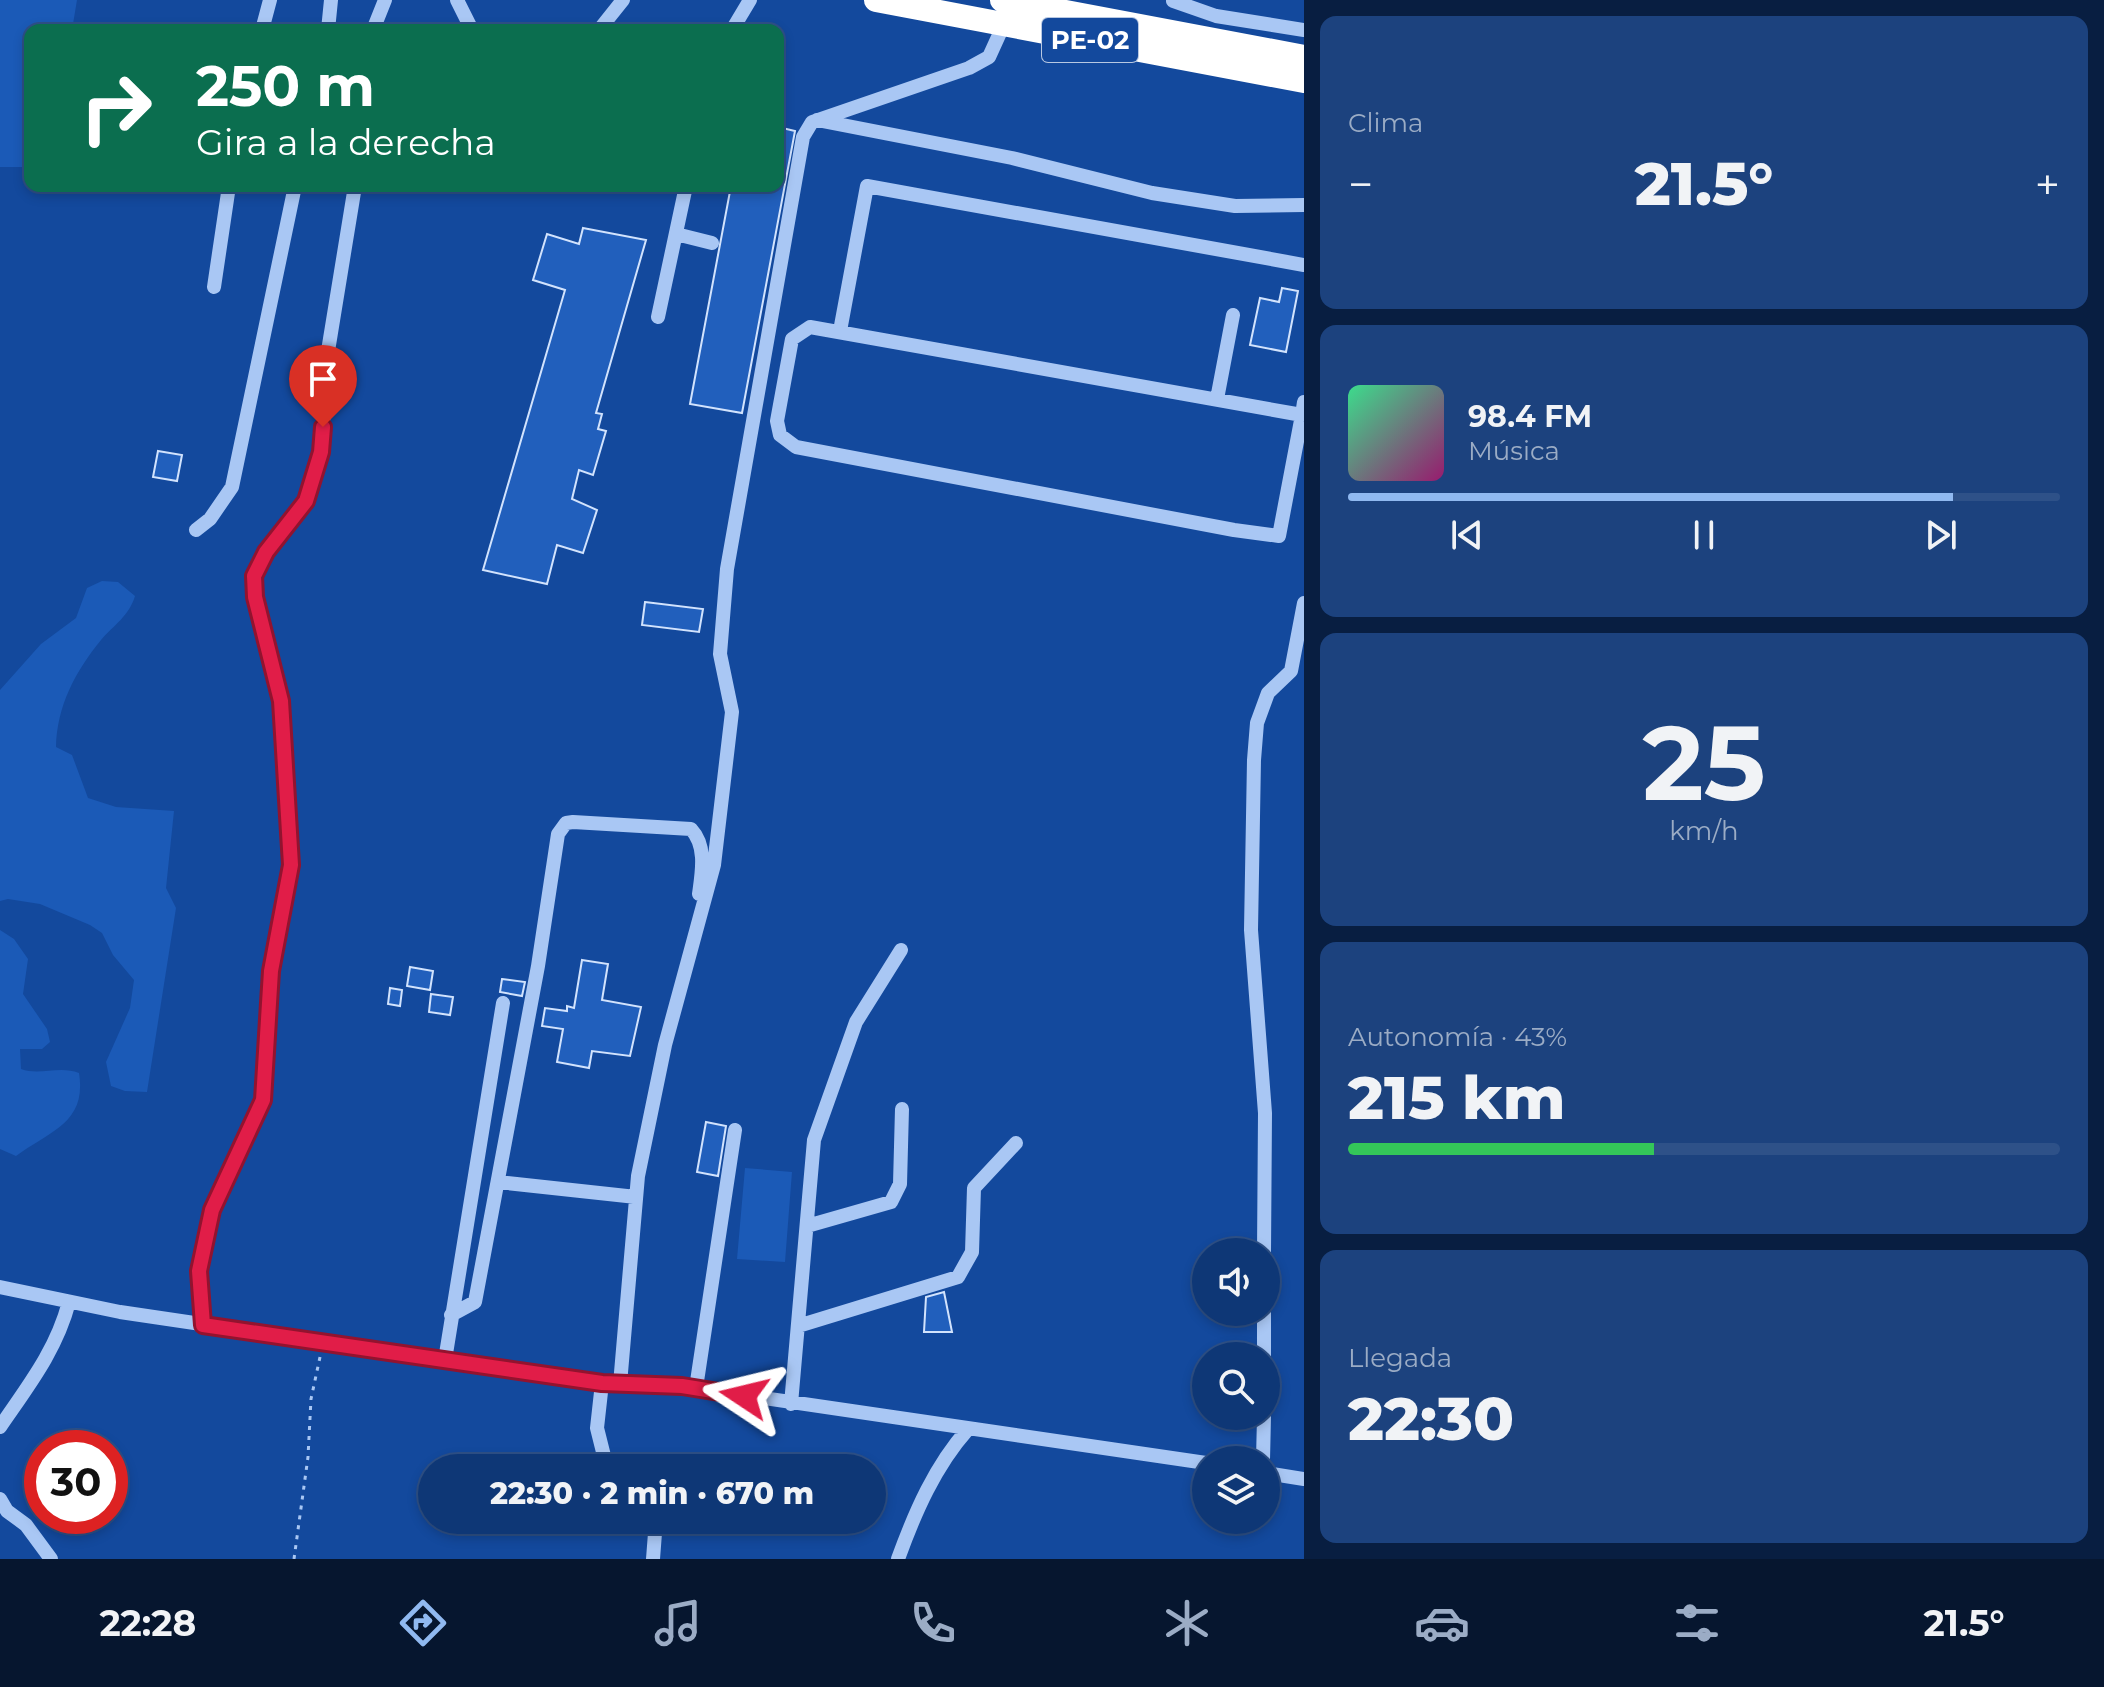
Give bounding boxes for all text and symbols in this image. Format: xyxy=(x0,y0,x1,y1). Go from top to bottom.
road number: PE-02 xyxy=(1042,18,1138,62)
text: 250 m xyxy=(196,52,375,120)
icon: right xyxy=(64,56,168,160)
text: Clima xyxy=(1348,107,1423,139)
text: Gira a la derecha xyxy=(196,120,496,164)
text: 21.5° xyxy=(1635,147,1773,220)
text: − xyxy=(1348,157,1373,211)
text: + xyxy=(2035,157,2060,211)
pin xyxy=(289,345,357,427)
icon: arrive xyxy=(301,357,345,401)
text: 98.4 FM xyxy=(1468,398,1592,435)
text: Música xyxy=(1468,435,1560,467)
icon: previous xyxy=(1445,513,1489,557)
icon: pause xyxy=(1682,513,1726,557)
icon: next xyxy=(1919,513,1963,557)
text: 25 xyxy=(1642,699,1766,826)
text: km/h xyxy=(1669,815,1739,847)
text: Autonomía · 43% xyxy=(1348,1021,1567,1053)
text: 215 km xyxy=(1348,1061,1565,1134)
map controls xyxy=(1192,1238,1280,1534)
button: sound xyxy=(1192,1238,1280,1326)
button: search xyxy=(1192,1342,1280,1430)
text: Llegada xyxy=(1348,1342,1452,1374)
position arrow xyxy=(702,1354,786,1438)
text: 22:30 xyxy=(1348,1382,1514,1455)
speed limit sign: 30 xyxy=(24,1430,128,1534)
button: layers xyxy=(1192,1446,1280,1534)
text: 22:30 · 2 min · 670 m xyxy=(490,1475,814,1512)
icon: directions xyxy=(395,1595,451,1651)
icon: music xyxy=(650,1595,706,1651)
icon: phone xyxy=(905,1595,961,1651)
icon: climate xyxy=(1159,1595,1215,1651)
icon: car xyxy=(1414,1595,1470,1651)
icon: filters xyxy=(1669,1595,1725,1651)
text: 22:28 xyxy=(99,1601,196,1645)
text: 21.5° xyxy=(1924,1601,2005,1645)

